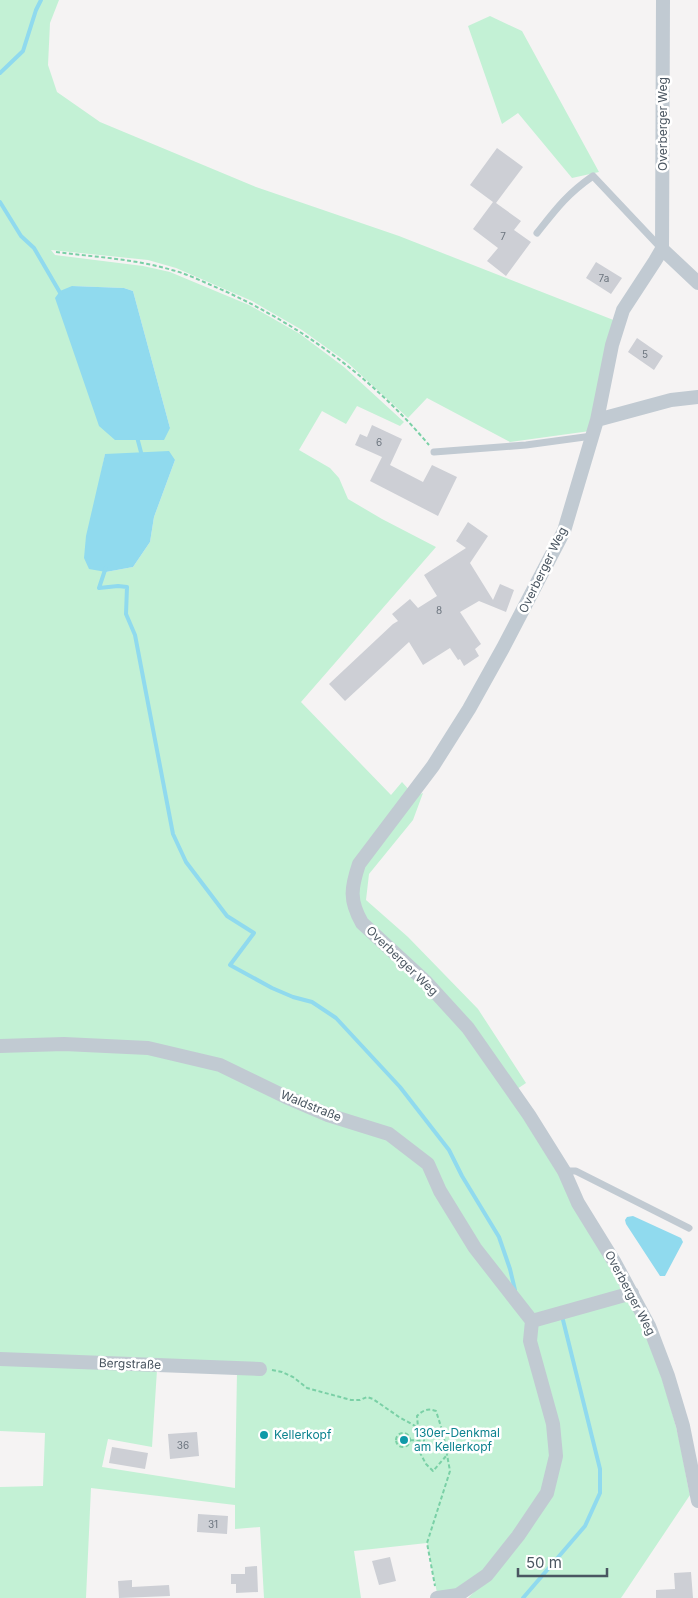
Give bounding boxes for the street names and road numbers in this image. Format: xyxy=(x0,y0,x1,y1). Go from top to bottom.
street label: Overberger Weg xyxy=(655,77,670,171)
street label: Overberger Weg xyxy=(515,524,570,615)
street label: Overberger Weg xyxy=(363,923,441,999)
street label: Waldstraße xyxy=(279,1087,344,1125)
street label: Overberger Weg xyxy=(602,1248,659,1338)
street label: Bergstraße xyxy=(99,1355,161,1372)

